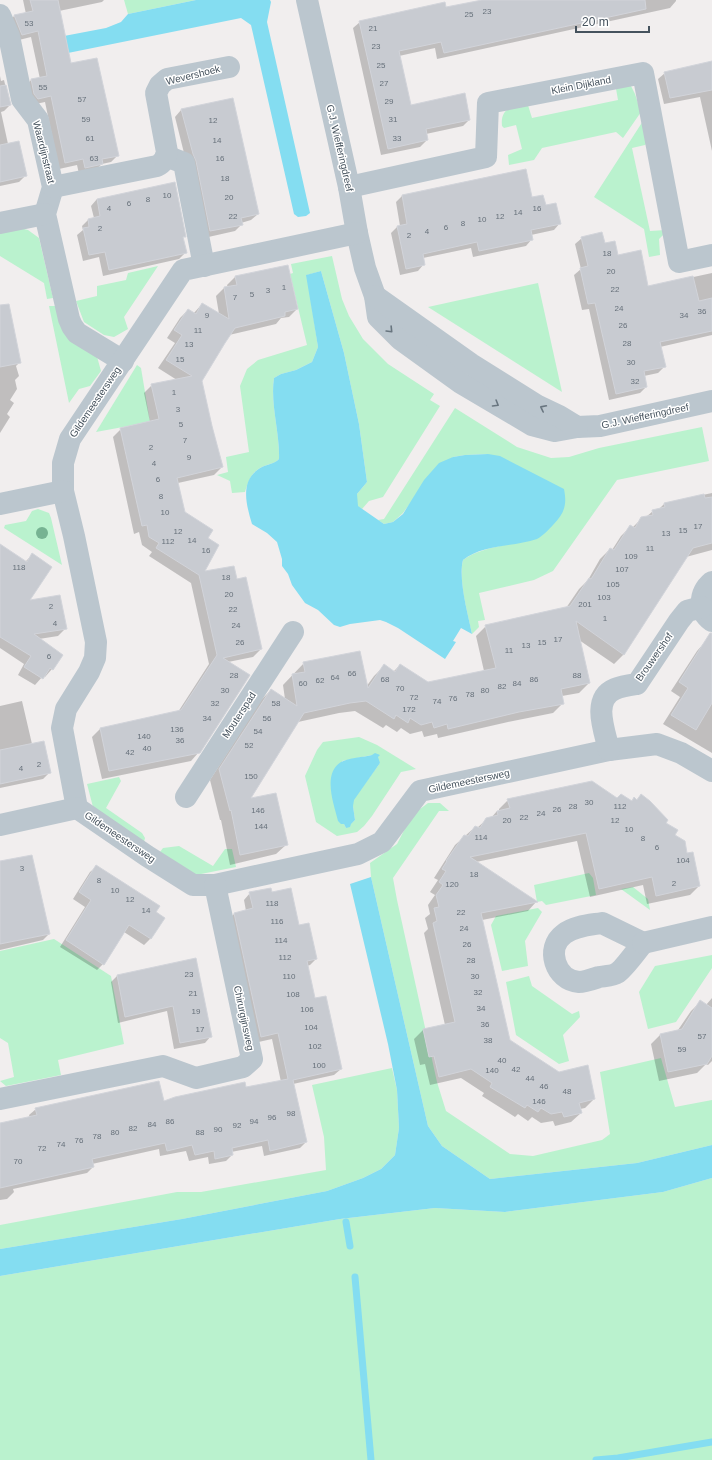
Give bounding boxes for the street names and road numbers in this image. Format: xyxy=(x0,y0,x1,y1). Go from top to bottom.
street label: Wevershoek xyxy=(165,63,222,87)
street label: Klein Dijkland xyxy=(550,74,612,96)
street label: G.J. Wiefferingdreef xyxy=(325,104,355,193)
street label: Waardijnstraat xyxy=(31,120,57,185)
street label: Gildemeestersweg xyxy=(67,365,123,439)
street label: G.J. Wiefferingdreef xyxy=(600,401,690,431)
street label: Brouwershof xyxy=(633,631,675,683)
street label: Mouterspad xyxy=(220,690,258,740)
street label: Gildemeestersweg xyxy=(427,767,511,795)
street label: Gildemeestersweg xyxy=(83,809,157,865)
street label: Chirurgijnsweg xyxy=(232,985,256,1051)

